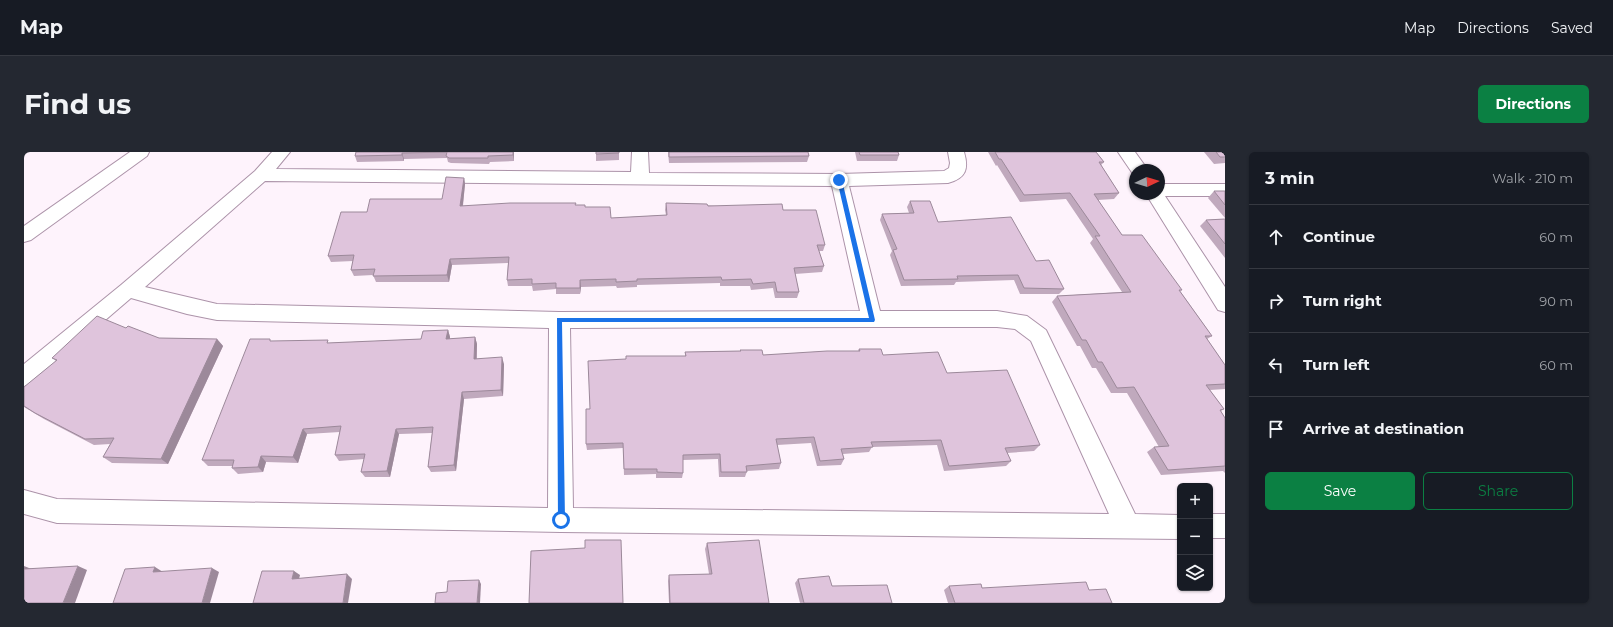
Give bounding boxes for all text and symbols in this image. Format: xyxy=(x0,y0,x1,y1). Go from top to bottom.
text: Map xyxy=(20,16,63,39)
text: Map xyxy=(1404,19,1435,37)
text: Directions xyxy=(1457,19,1529,37)
text: Saved xyxy=(1551,19,1593,37)
button: Directions xyxy=(1478,85,1589,123)
text: Find us xyxy=(24,87,131,121)
north arrow xyxy=(1129,164,1165,200)
text: 3 min xyxy=(1265,168,1315,188)
text: Walk · 210 m xyxy=(1492,170,1573,186)
route end xyxy=(830,171,848,189)
icon: ahead xyxy=(1265,226,1287,248)
text: Continue xyxy=(1303,227,1375,246)
text: 60 m xyxy=(1539,229,1573,245)
icon: right xyxy=(1265,290,1287,312)
text: Turn right xyxy=(1303,291,1382,310)
text: 90 m xyxy=(1539,293,1573,309)
icon: left xyxy=(1265,354,1287,376)
text: Turn left xyxy=(1303,355,1370,374)
text: 60 m xyxy=(1539,357,1573,373)
icon: arrive xyxy=(1265,418,1287,440)
text: Arrive at destination xyxy=(1303,419,1464,438)
button: Save xyxy=(1265,472,1415,510)
button: Share xyxy=(1423,472,1573,510)
map controls xyxy=(1177,483,1213,591)
button: + xyxy=(1177,483,1213,519)
route start xyxy=(552,511,570,529)
button: − xyxy=(1177,519,1213,555)
button: layers xyxy=(1177,555,1213,591)

